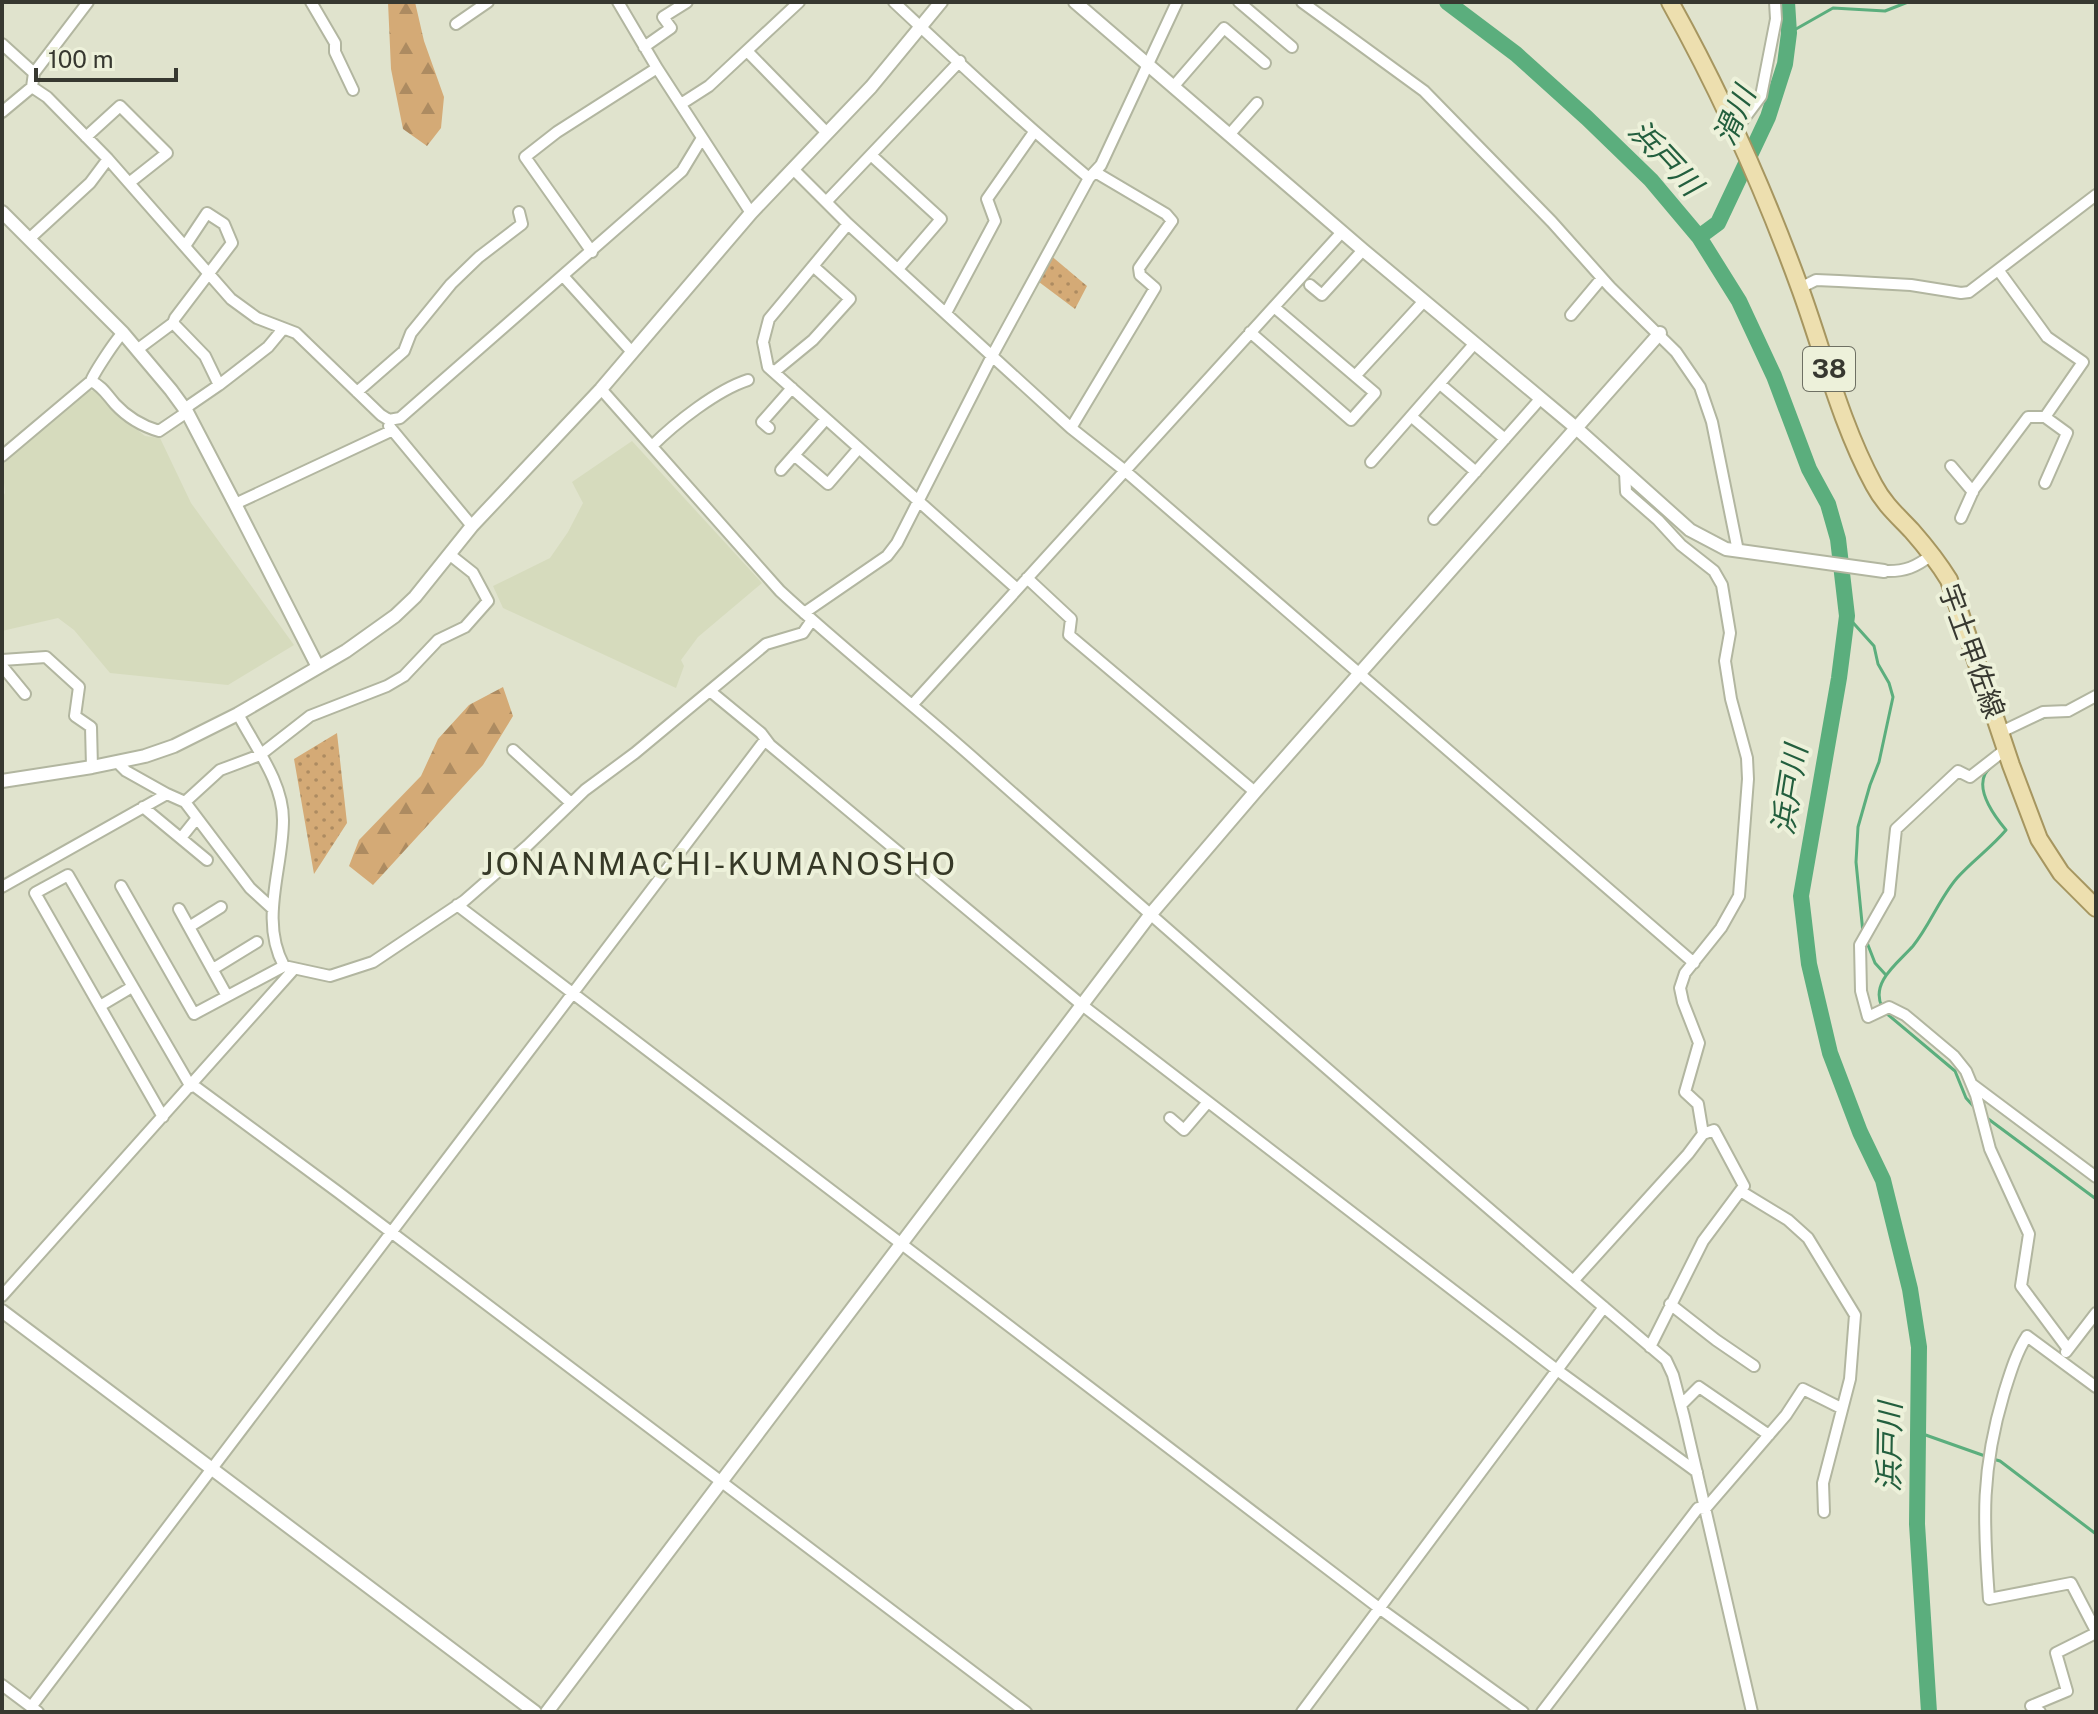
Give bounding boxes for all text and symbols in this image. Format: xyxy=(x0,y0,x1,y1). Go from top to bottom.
scale bar xyxy=(36,32,176,82)
text: 100 m xyxy=(48,45,114,73)
water label: 滑川 xyxy=(1706,78,1764,150)
water label: 浜戸川 xyxy=(1622,112,1712,205)
road number: 38 xyxy=(1803,347,1855,391)
street label: 宇土甲佐線 xyxy=(1933,579,2012,722)
water label: 浜戸川 xyxy=(1764,740,1814,837)
district label: JONANMACHI-KUMANOSHO xyxy=(481,845,957,882)
water label: 浜戸川 xyxy=(1870,1399,1908,1492)

